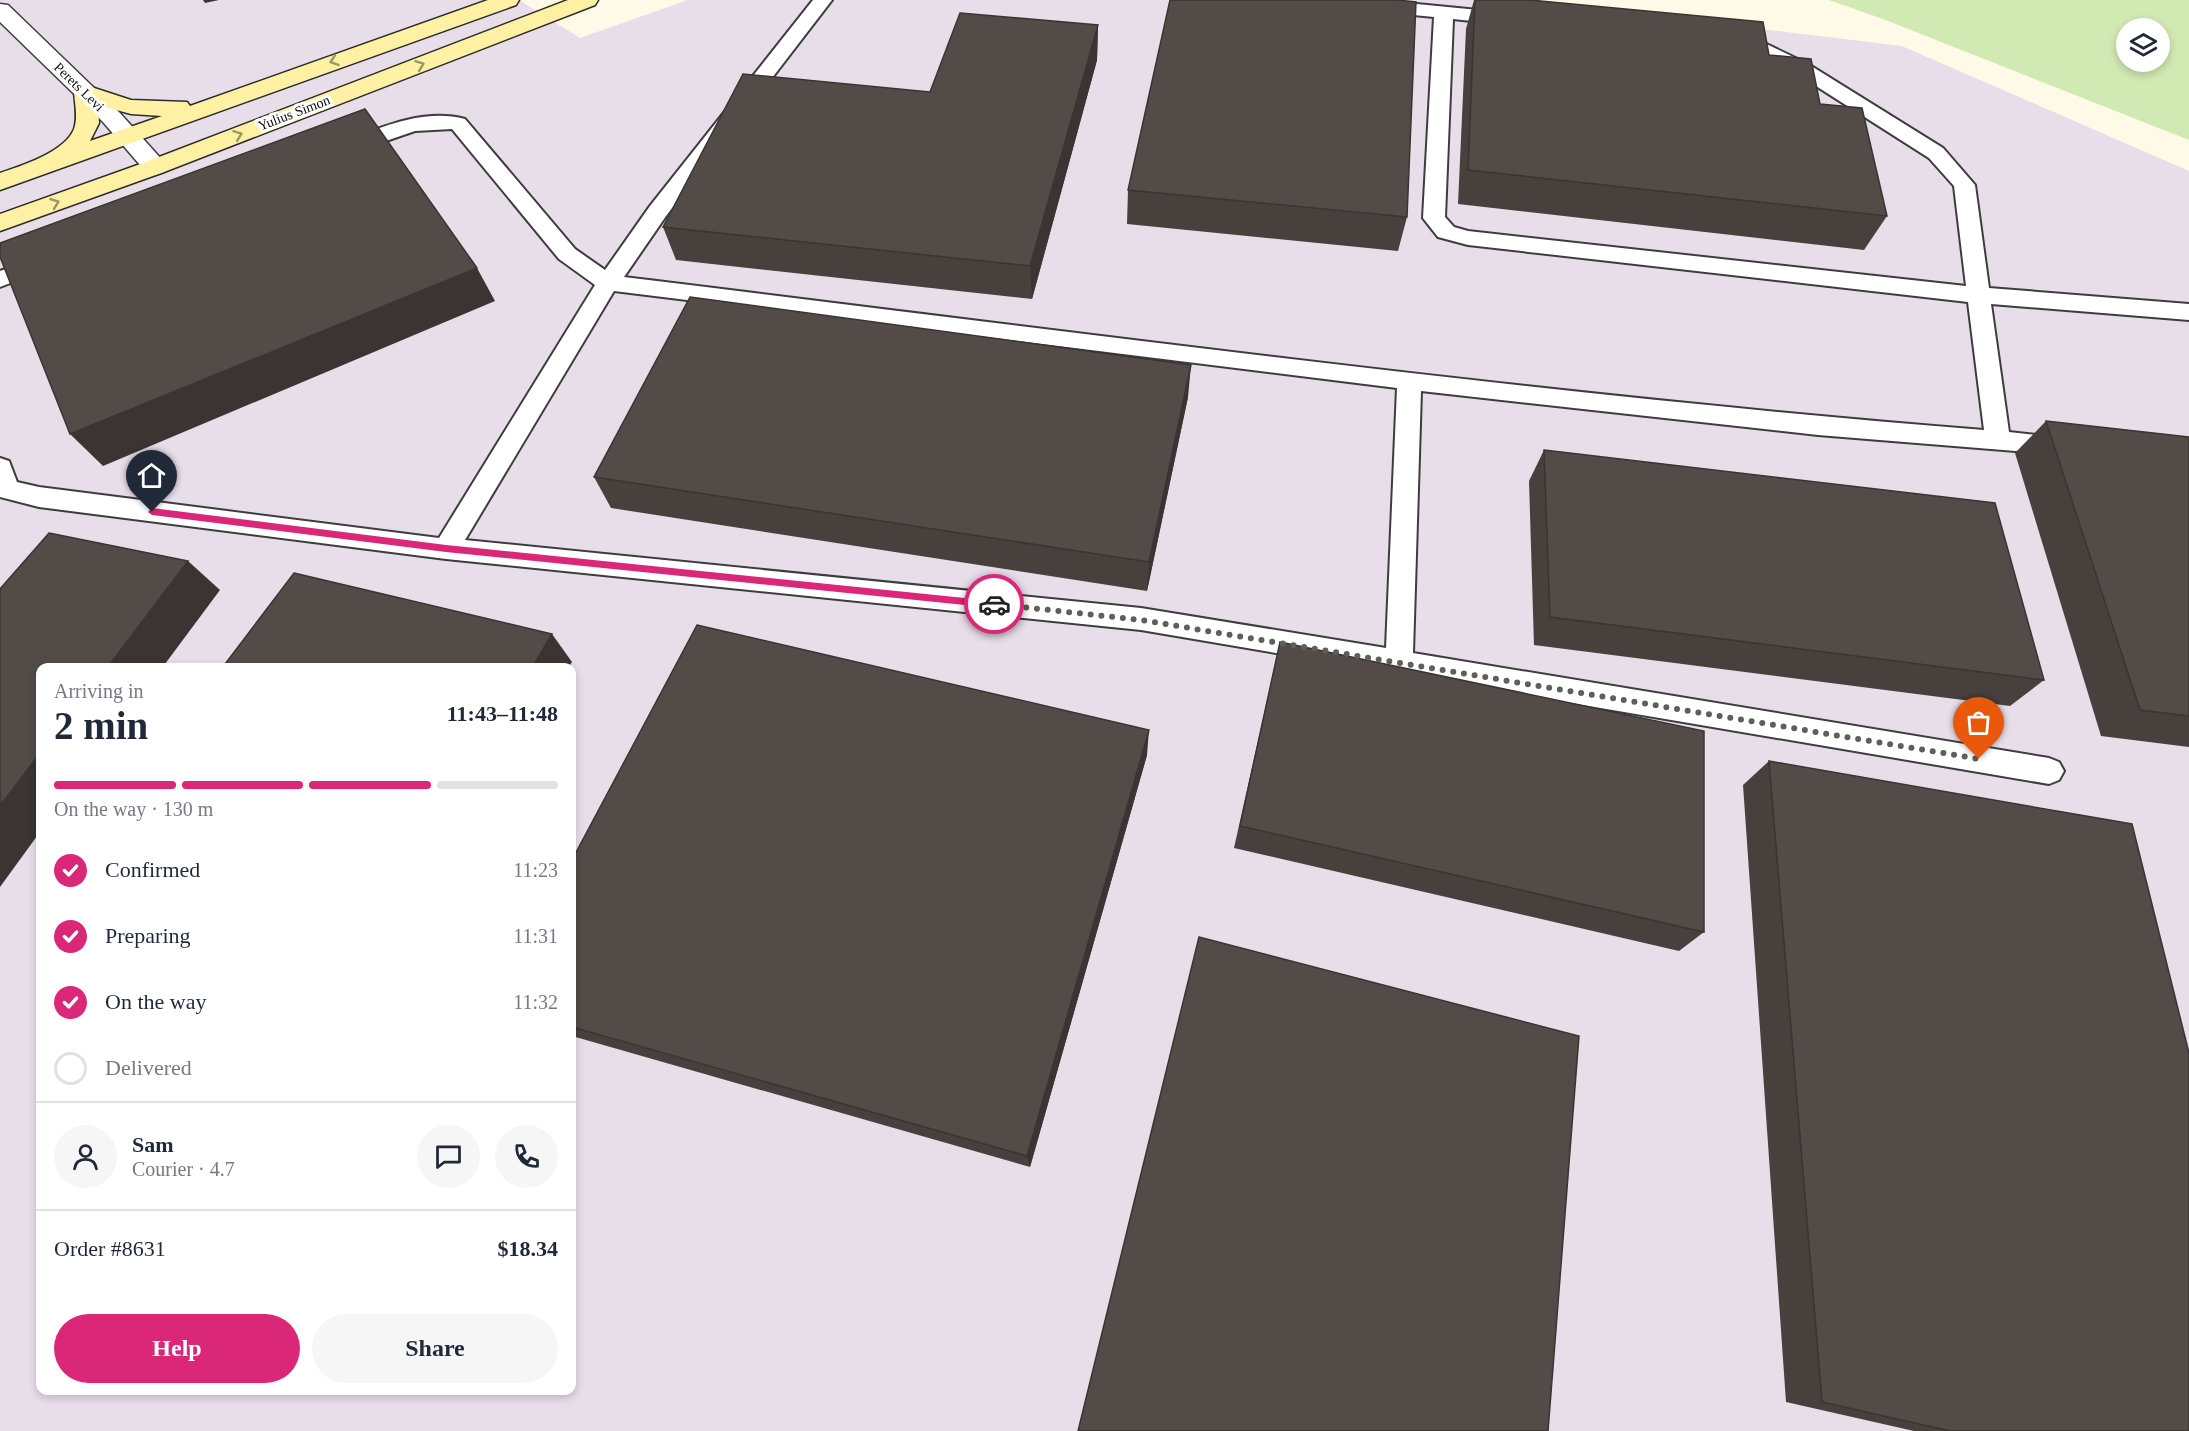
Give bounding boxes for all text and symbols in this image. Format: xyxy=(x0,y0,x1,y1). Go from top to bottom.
map controls xyxy=(2116,18,2170,72)
button: layers xyxy=(2116,18,2170,72)
one-way arrow xyxy=(329,54,340,67)
one-way arrow xyxy=(414,59,424,72)
street label: Perets Levi xyxy=(51,60,107,114)
street label: Yulius Simon xyxy=(256,92,332,134)
one-way arrow xyxy=(231,130,242,142)
one-way arrow xyxy=(49,198,60,210)
pin xyxy=(126,450,177,512)
icon: home xyxy=(135,459,168,492)
courier xyxy=(964,574,1024,634)
icon: car xyxy=(978,588,1011,621)
text: Arriving in xyxy=(54,680,143,702)
pin xyxy=(1953,697,2004,759)
text: 11:43–11:48 xyxy=(447,701,558,726)
text: 2 min xyxy=(54,704,148,747)
icon: bag xyxy=(1962,706,1995,739)
text: On the way · 130 m xyxy=(54,798,213,820)
icon: check xyxy=(54,854,87,887)
text: Confirmed xyxy=(105,857,200,882)
text: 11:23 xyxy=(513,859,558,881)
icon: check xyxy=(54,920,87,953)
text: Preparing xyxy=(105,923,191,948)
text: 11:31 xyxy=(513,925,558,947)
icon: check xyxy=(54,986,87,1019)
text: On the way xyxy=(105,989,206,1014)
text: 11:32 xyxy=(513,991,558,1013)
text: Delivered xyxy=(105,1055,192,1080)
button: person xyxy=(54,1125,117,1188)
button: chat xyxy=(417,1125,480,1188)
button: phone xyxy=(495,1125,558,1188)
text: Sam xyxy=(132,1132,174,1157)
text: Courier · 4.7 xyxy=(132,1158,235,1180)
text: Order #8631 xyxy=(54,1236,166,1261)
text: $18.34 xyxy=(498,1236,558,1261)
button: Help xyxy=(54,1314,300,1383)
button: Share xyxy=(312,1314,558,1383)

